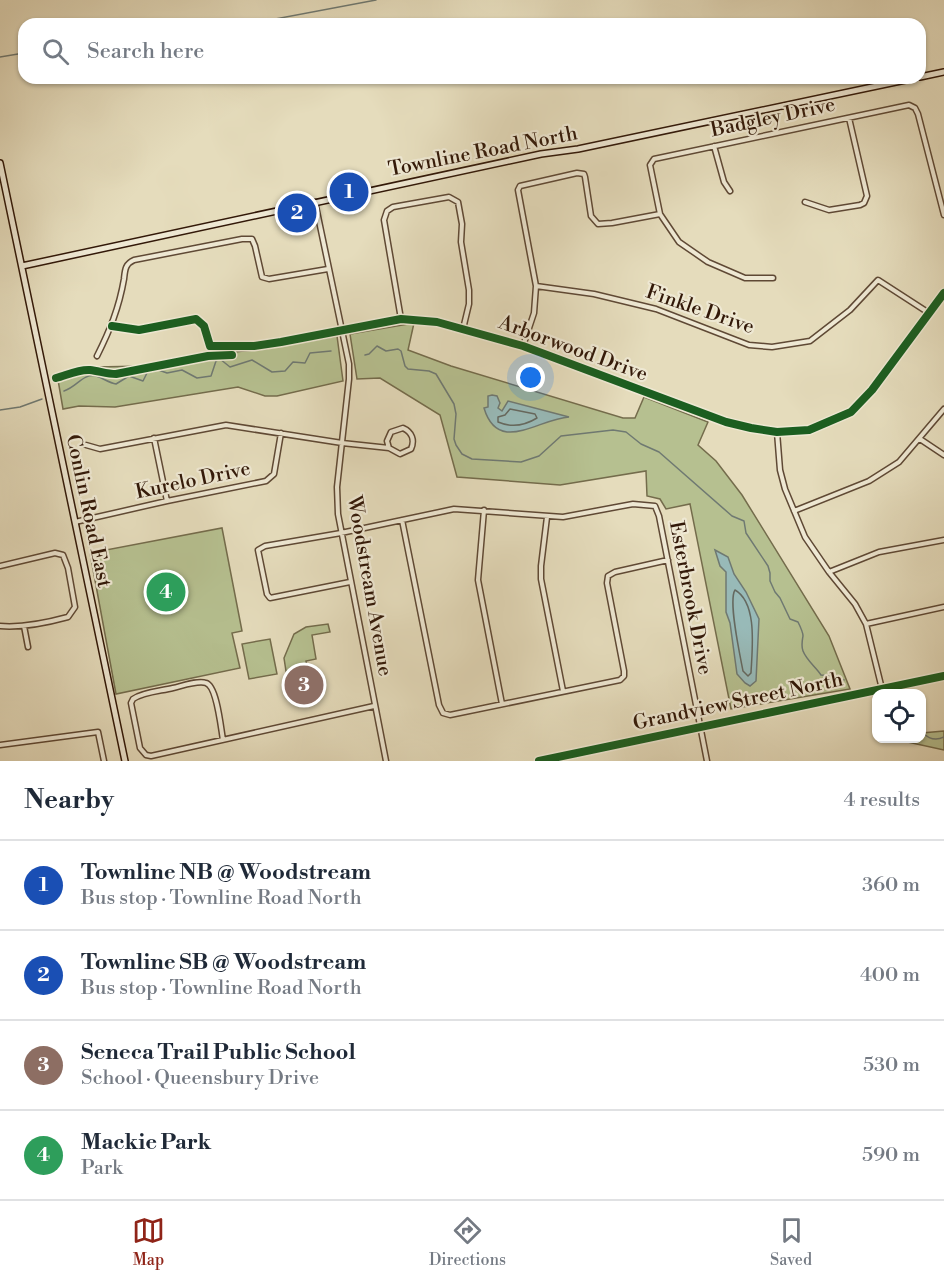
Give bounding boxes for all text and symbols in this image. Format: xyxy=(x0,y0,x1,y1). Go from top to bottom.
search box xyxy=(18,18,926,84)
icon: search xyxy=(39,35,72,68)
text: Search here xyxy=(87,38,204,65)
street label: Badgley Drive xyxy=(708,93,838,144)
street label: Townline Road North xyxy=(386,121,580,183)
pin: 1 xyxy=(330,170,368,214)
pin: 2 xyxy=(278,190,316,236)
street label: Finkle Drive xyxy=(643,280,757,340)
street label: Arborwood Drive xyxy=(494,310,651,388)
your location xyxy=(516,363,545,392)
street label: Conlin Road East xyxy=(60,432,116,590)
street label: Kurelo Drive xyxy=(133,457,253,505)
street label: Woodstream Avenue xyxy=(341,493,397,678)
street label: Esterbrook Drive xyxy=(663,519,717,677)
pin: 4 xyxy=(146,570,186,614)
pin: 3 xyxy=(284,662,324,708)
street label: Grandview Street North xyxy=(631,667,845,736)
map controls xyxy=(872,689,926,743)
button: locate xyxy=(872,689,926,743)
text: Nearby xyxy=(24,784,114,816)
text: 4 results xyxy=(843,788,920,813)
text: Townline NB @ Woodstream xyxy=(81,859,371,886)
text: 1 xyxy=(39,873,48,898)
text: 360 m xyxy=(862,873,920,898)
text: Bus stop · Townline Road North xyxy=(81,886,362,911)
text: Townline SB @ Woodstream xyxy=(81,949,366,976)
text: 2 xyxy=(37,963,50,988)
text: 400 m xyxy=(860,963,920,988)
text: Bus stop · Townline Road North xyxy=(81,976,362,1001)
text: Seneca Trail Public School xyxy=(81,1039,356,1066)
text: 3 xyxy=(37,1053,50,1078)
text: 530 m xyxy=(863,1053,920,1078)
text: School · Queensbury Drive xyxy=(81,1066,319,1091)
text: Mackie Park xyxy=(81,1129,211,1156)
text: 4 xyxy=(37,1143,50,1168)
text: 590 m xyxy=(862,1143,920,1168)
text: Park xyxy=(81,1156,123,1181)
tab: Map xyxy=(132,1214,165,1270)
tab: Directions xyxy=(429,1214,506,1270)
tab: Saved xyxy=(770,1214,812,1270)

